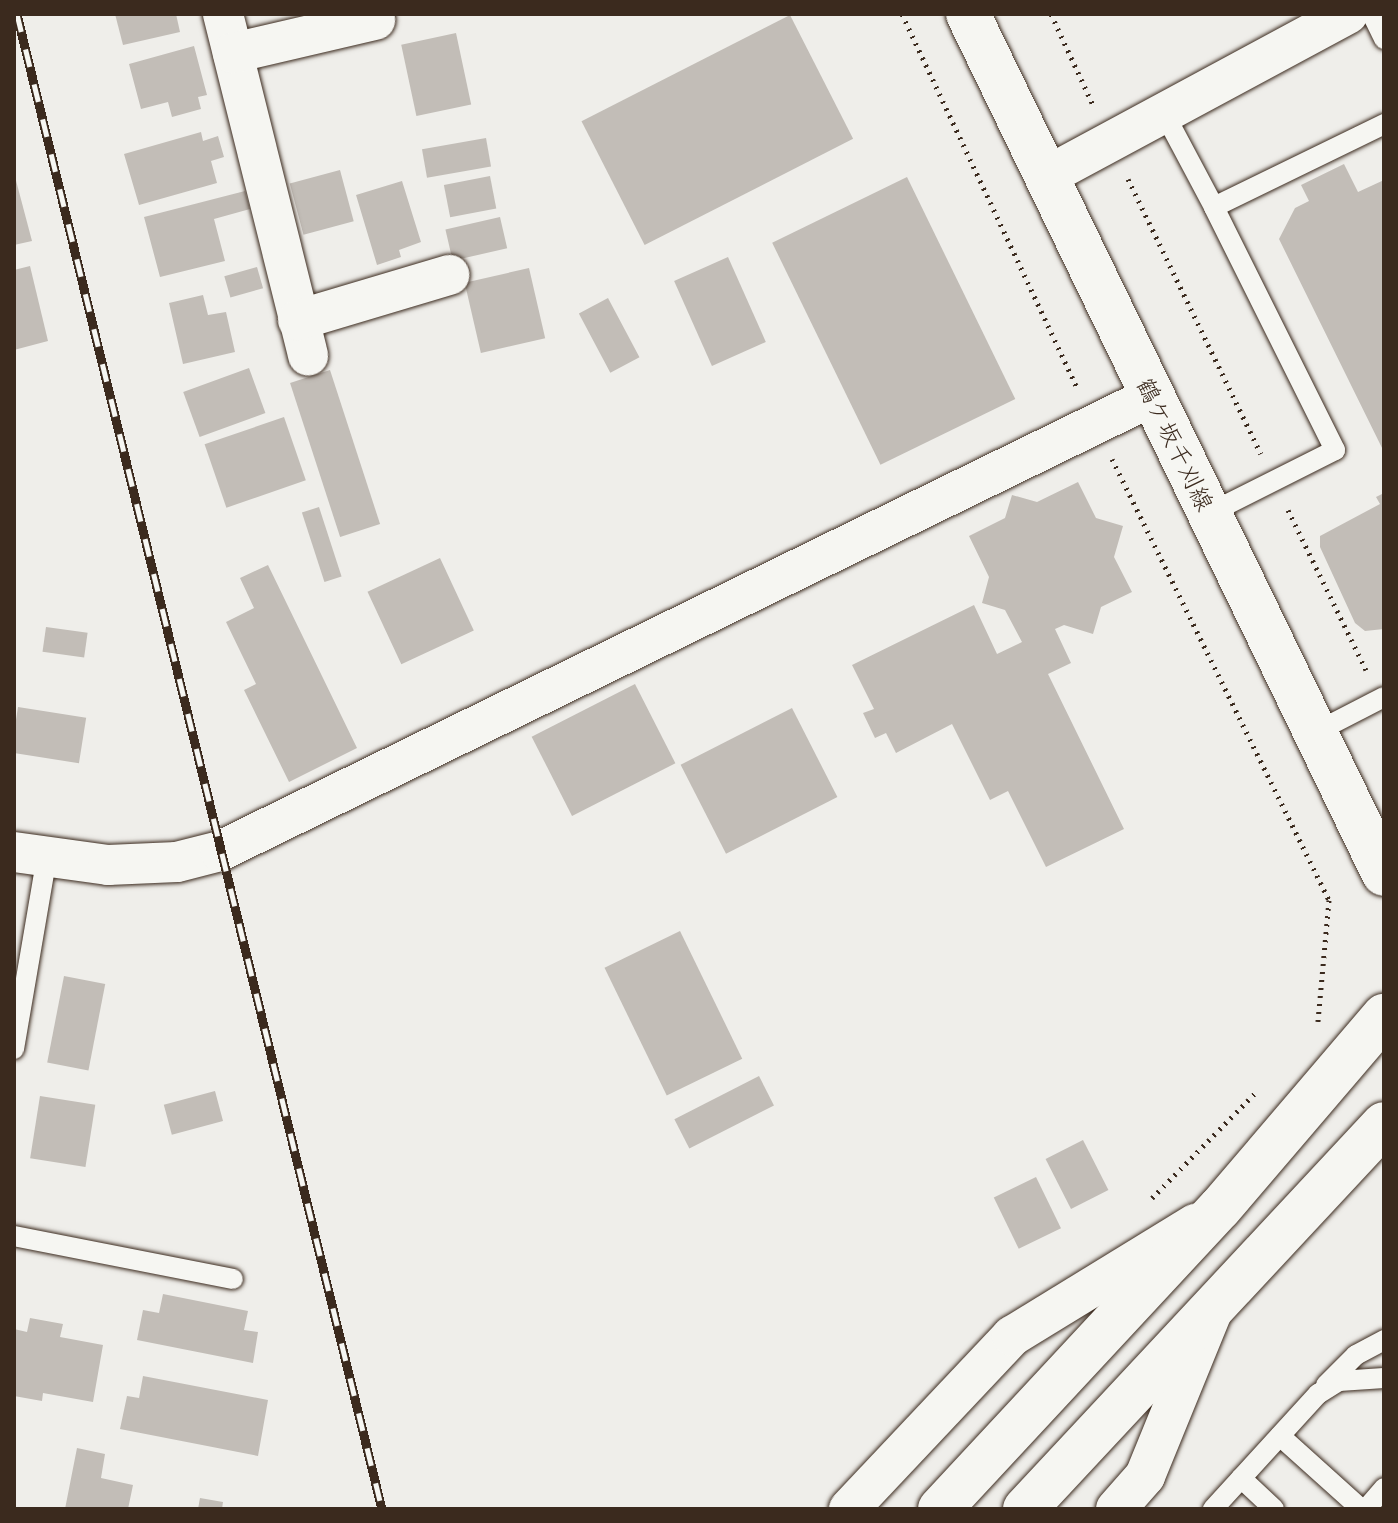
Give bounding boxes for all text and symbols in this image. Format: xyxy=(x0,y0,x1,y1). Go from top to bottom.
street label: 鶴ケ坂千刈線 xyxy=(1131,373,1221,515)

